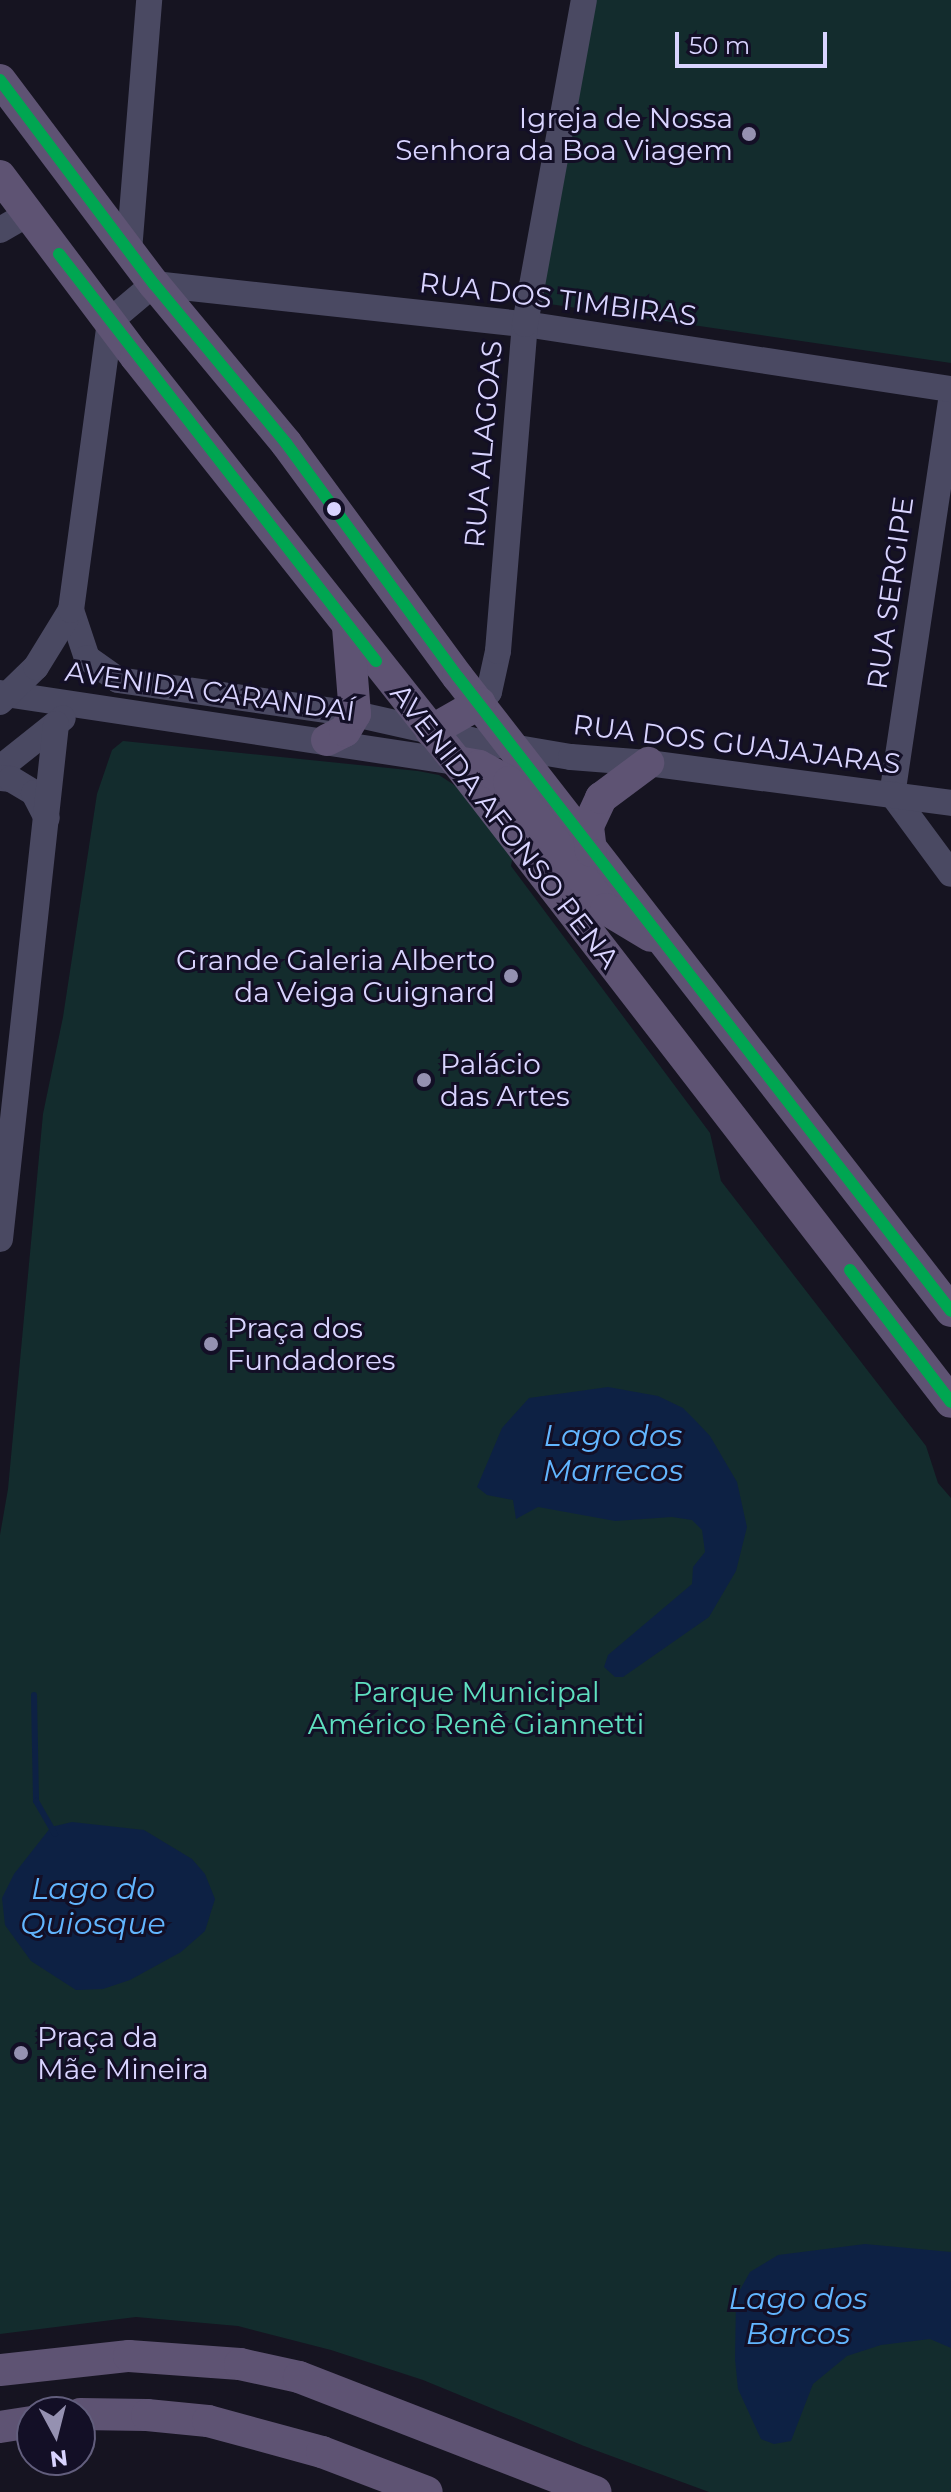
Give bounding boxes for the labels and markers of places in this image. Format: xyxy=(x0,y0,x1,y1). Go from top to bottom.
place label: Igreja de Nossa Senhora da Boa Viagem xyxy=(395,101,733,167)
marker: Igreja de Nossa Senhora da Boa Viagem xyxy=(740,125,758,143)
unlabelled marker xyxy=(326,501,342,517)
place label: Grande Galeria Alberto da Veiga Guignard xyxy=(176,943,495,1009)
marker: Grande Galeria Alberto da Veiga Guignard xyxy=(502,967,520,985)
place label: Palácio das Artes xyxy=(440,1047,570,1113)
marker: Palácio das Artes xyxy=(415,1071,433,1089)
place label: Praça dos Fundadores xyxy=(227,1311,395,1377)
marker: Praça dos Fundadores xyxy=(202,1335,220,1353)
place label: Praça da Mãe Mineira xyxy=(37,2020,209,2086)
marker: Praça da Mãe Mineira xyxy=(12,2044,30,2062)

